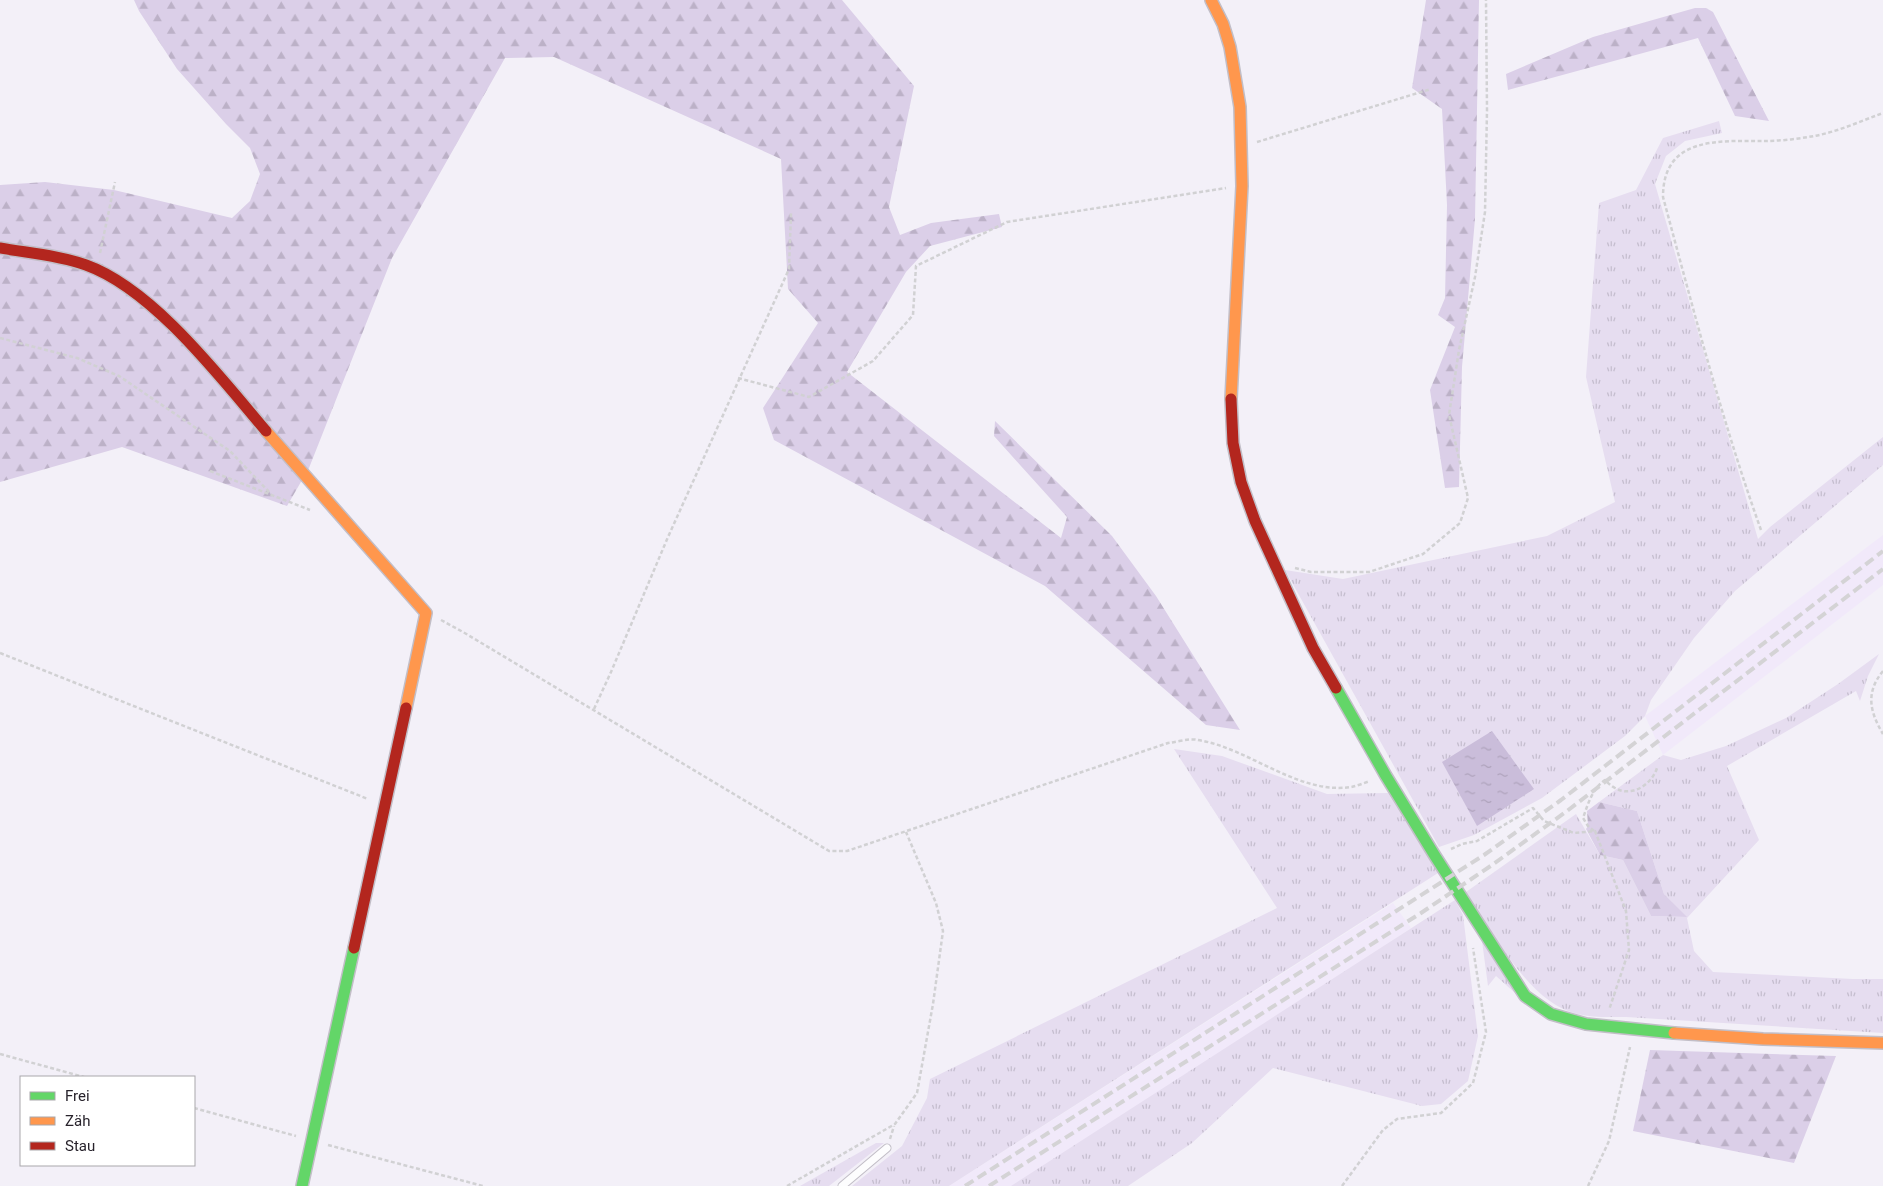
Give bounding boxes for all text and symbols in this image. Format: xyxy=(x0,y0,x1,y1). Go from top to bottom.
legend xyxy=(20,1076,195,1166)
text: Frei xyxy=(65,1087,90,1105)
text: Zäh xyxy=(65,1112,90,1130)
text: Stau xyxy=(65,1137,95,1155)

